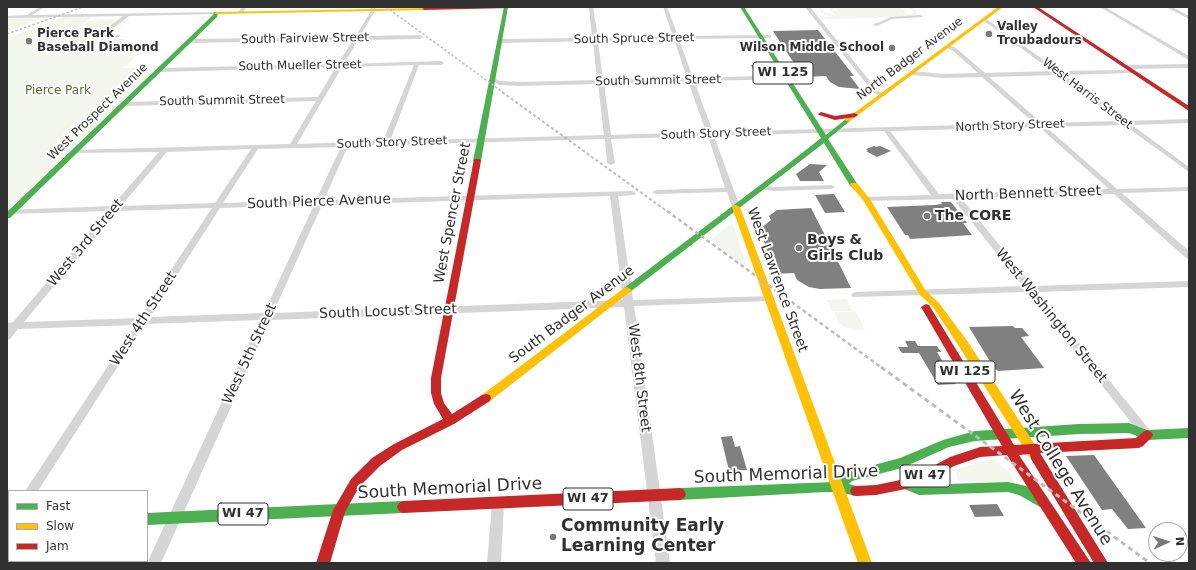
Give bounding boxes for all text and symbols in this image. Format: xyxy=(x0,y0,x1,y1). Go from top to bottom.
street label: North Badger Avenue xyxy=(854,14,966,104)
place label: Valley Troubadours xyxy=(997,20,1082,48)
place label: Pierce Park Baseball Diamond xyxy=(37,27,159,55)
marker: Valley Troubadours xyxy=(984,29,994,39)
street label: South Fairview Street xyxy=(241,31,369,47)
street label: South Spruce Street xyxy=(574,31,694,47)
marker: Pierce Park Baseball Diamond xyxy=(24,36,34,46)
place label: Wilson Middle School xyxy=(740,41,884,55)
marker: Wilson Middle School xyxy=(887,43,897,53)
street label: West Harris Street xyxy=(1039,55,1135,133)
street label: South Mueller Street xyxy=(238,58,362,74)
street label: West Prospect Avenue xyxy=(45,61,151,163)
road number: WI 125 xyxy=(753,62,813,84)
street label: South Summit Street xyxy=(595,73,721,89)
park label: Pierce Park xyxy=(25,84,91,98)
street label: South Summit Street xyxy=(159,93,285,109)
street label: North Story Street xyxy=(955,117,1065,135)
street label: South Story Street xyxy=(660,125,772,143)
street label: South Story Street xyxy=(336,134,448,152)
street label: West Spencer Street xyxy=(431,141,475,285)
street label: North Bennett Street xyxy=(955,183,1101,205)
street label: South Pierce Avenue xyxy=(247,191,391,213)
street label: West 3rd Street xyxy=(44,196,128,290)
street label: West Lawrence Street xyxy=(743,205,811,355)
place label: The CORE xyxy=(935,208,1011,224)
marker: The CORE xyxy=(922,211,932,221)
place label: Boys & Girls Club xyxy=(807,232,883,264)
marker: Boys & Girls Club xyxy=(794,243,804,253)
street label: West Washington Street xyxy=(992,245,1110,387)
street label: South Badger Avenue xyxy=(506,263,638,367)
street label: West 4th Street xyxy=(107,269,181,369)
street label: West 5th Street xyxy=(219,301,281,407)
street label: South Locust Street xyxy=(319,301,457,323)
street label: West 8th Street xyxy=(624,323,654,433)
road number: WI 125 xyxy=(935,361,995,383)
street label: West College Avenue xyxy=(1004,387,1116,549)
street label: South Memorial Drive xyxy=(693,462,879,488)
road number: WI 47 xyxy=(900,465,950,487)
street label: South Memorial Drive xyxy=(357,474,543,504)
road number: WI 47 xyxy=(563,488,613,510)
legend xyxy=(8,490,148,562)
text: Fast xyxy=(46,499,70,513)
road number: WI 47 xyxy=(218,503,268,525)
place label: Community Early Learning Center xyxy=(561,517,724,557)
text: Slow xyxy=(46,519,74,533)
north arrow xyxy=(1148,522,1188,562)
marker: Community Early Learning Center xyxy=(548,532,558,542)
text: N xyxy=(1173,536,1186,546)
text: Jam xyxy=(46,539,69,553)

